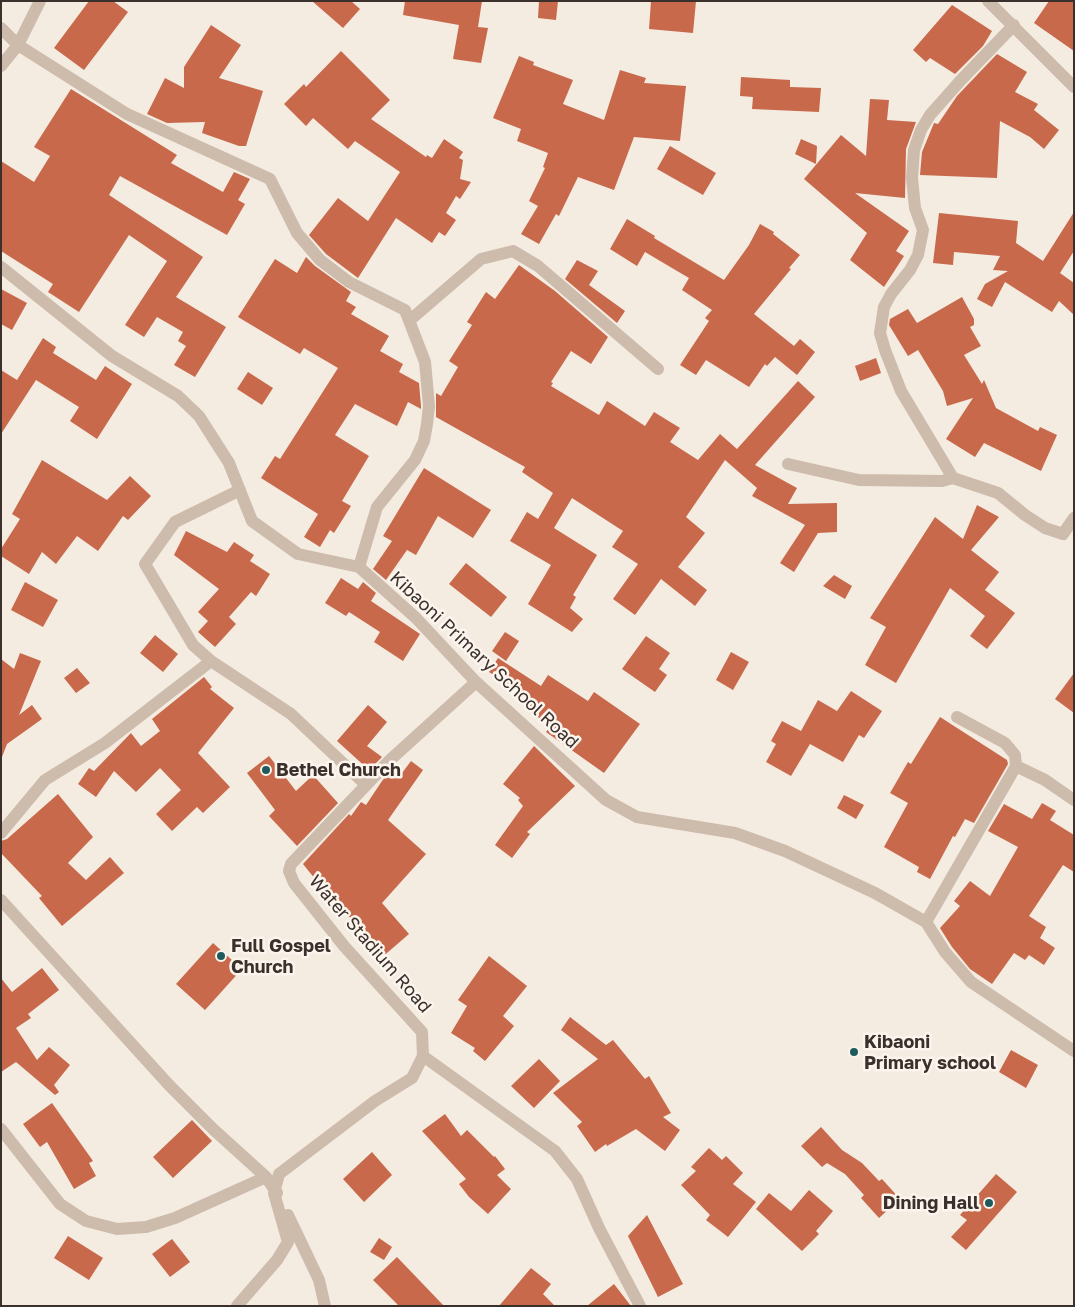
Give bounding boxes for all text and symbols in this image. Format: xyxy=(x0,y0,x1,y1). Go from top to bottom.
street label: Kibaoni Primary School Road xyxy=(385,567,583,753)
place label: Bethel Church xyxy=(276,759,401,781)
marker: Bethel Church xyxy=(260,764,272,776)
street label: Water Stadium Road xyxy=(304,871,436,1017)
place label: Full Gospel Church xyxy=(231,935,331,978)
marker: Full Gospel Church xyxy=(215,950,227,962)
place label: Kibaoni Primary school xyxy=(864,1031,996,1074)
marker: Kibaoni Primary school xyxy=(848,1046,860,1058)
place label: Dining Hall xyxy=(883,1192,979,1214)
marker: Dining Hall xyxy=(983,1197,995,1209)

